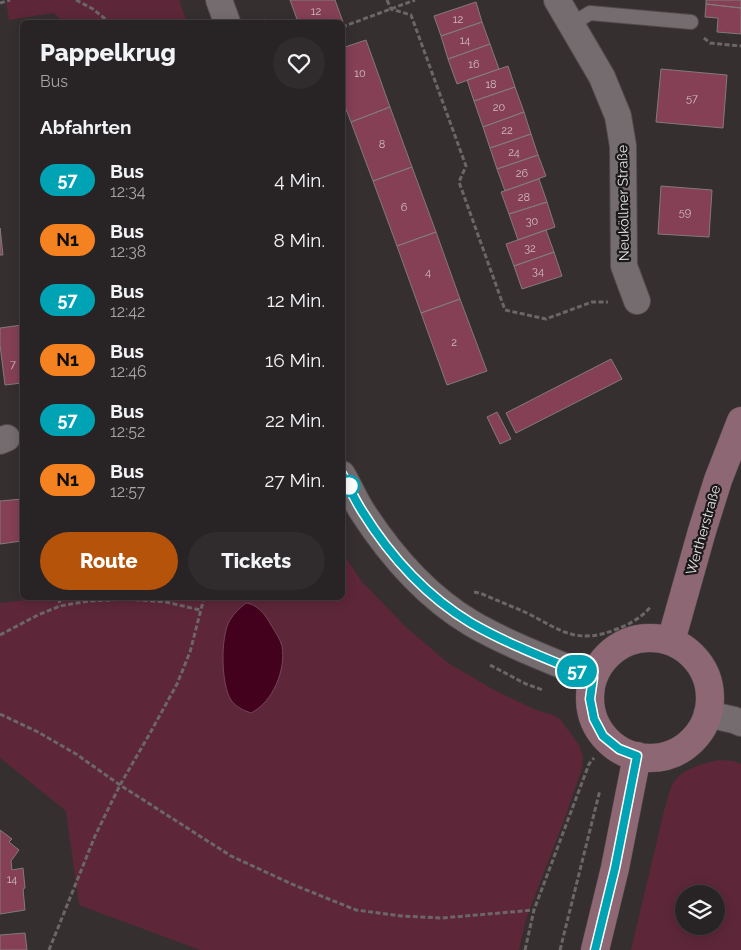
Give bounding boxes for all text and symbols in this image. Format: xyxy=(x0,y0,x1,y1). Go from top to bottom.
house number: 12 xyxy=(311,5,321,18)
house number: 12 xyxy=(453,13,463,26)
house number: 14 xyxy=(460,34,470,47)
button: heart xyxy=(273,37,325,89)
text: Pappelkrug xyxy=(40,38,176,67)
house number: 16 xyxy=(468,58,480,71)
house number: 10 xyxy=(354,67,366,80)
text: Bus xyxy=(40,72,68,91)
house number: 18 xyxy=(485,78,497,91)
house number: 57 xyxy=(686,92,698,105)
house number: 20 xyxy=(493,101,505,114)
text: Abfahrten xyxy=(40,116,131,138)
house number: 22 xyxy=(501,124,513,137)
house number: 8 xyxy=(379,138,385,151)
street label: Neuköllner Straße xyxy=(614,145,632,261)
house number: 24 xyxy=(508,146,520,159)
text: Bus xyxy=(110,160,144,182)
house number: 26 xyxy=(516,167,529,180)
text: 57 xyxy=(57,169,78,190)
text: 4 Min. xyxy=(274,169,325,191)
text: 12:34 xyxy=(110,182,145,201)
house number: 28 xyxy=(518,191,530,204)
house number: 6 xyxy=(401,201,408,214)
house number: 59 xyxy=(679,206,691,219)
house number: 30 xyxy=(526,215,539,228)
text: Bus xyxy=(110,220,144,242)
text: N1 xyxy=(56,229,79,250)
text: 8 Min. xyxy=(273,229,325,251)
text: 12:38 xyxy=(110,242,146,261)
house number: 32 xyxy=(524,242,536,255)
house number: 34 xyxy=(532,265,544,278)
house number: 4 xyxy=(425,266,431,279)
text: Bus xyxy=(110,280,144,302)
text: 57 xyxy=(57,289,78,310)
text: 12 Min. xyxy=(267,289,325,311)
text: 12:42 xyxy=(110,302,145,321)
house number: 2 xyxy=(451,336,457,349)
text: Bus xyxy=(110,340,144,362)
text: N1 xyxy=(56,349,79,370)
text: 16 Min. xyxy=(265,349,325,371)
house number: 7 xyxy=(10,358,16,371)
text: 12:46 xyxy=(110,362,147,381)
text: Bus xyxy=(110,400,144,422)
text: 57 xyxy=(57,409,78,430)
text: 22 Min. xyxy=(265,409,325,431)
text: 12:52 xyxy=(110,422,145,441)
text: Bus xyxy=(110,460,144,482)
text: N1 xyxy=(56,469,79,490)
text: 27 Min. xyxy=(265,469,325,491)
unlabelled marker xyxy=(338,475,360,497)
text: 12:57 xyxy=(110,482,145,501)
street label: Wertherstraße xyxy=(683,483,723,577)
button: Route xyxy=(40,532,178,590)
button: Tickets xyxy=(188,532,325,590)
line badge: 57 xyxy=(554,655,600,687)
text: 57 xyxy=(567,660,587,681)
house number: 14 xyxy=(7,873,17,886)
map controls xyxy=(675,885,725,935)
button: layers xyxy=(675,885,725,935)

